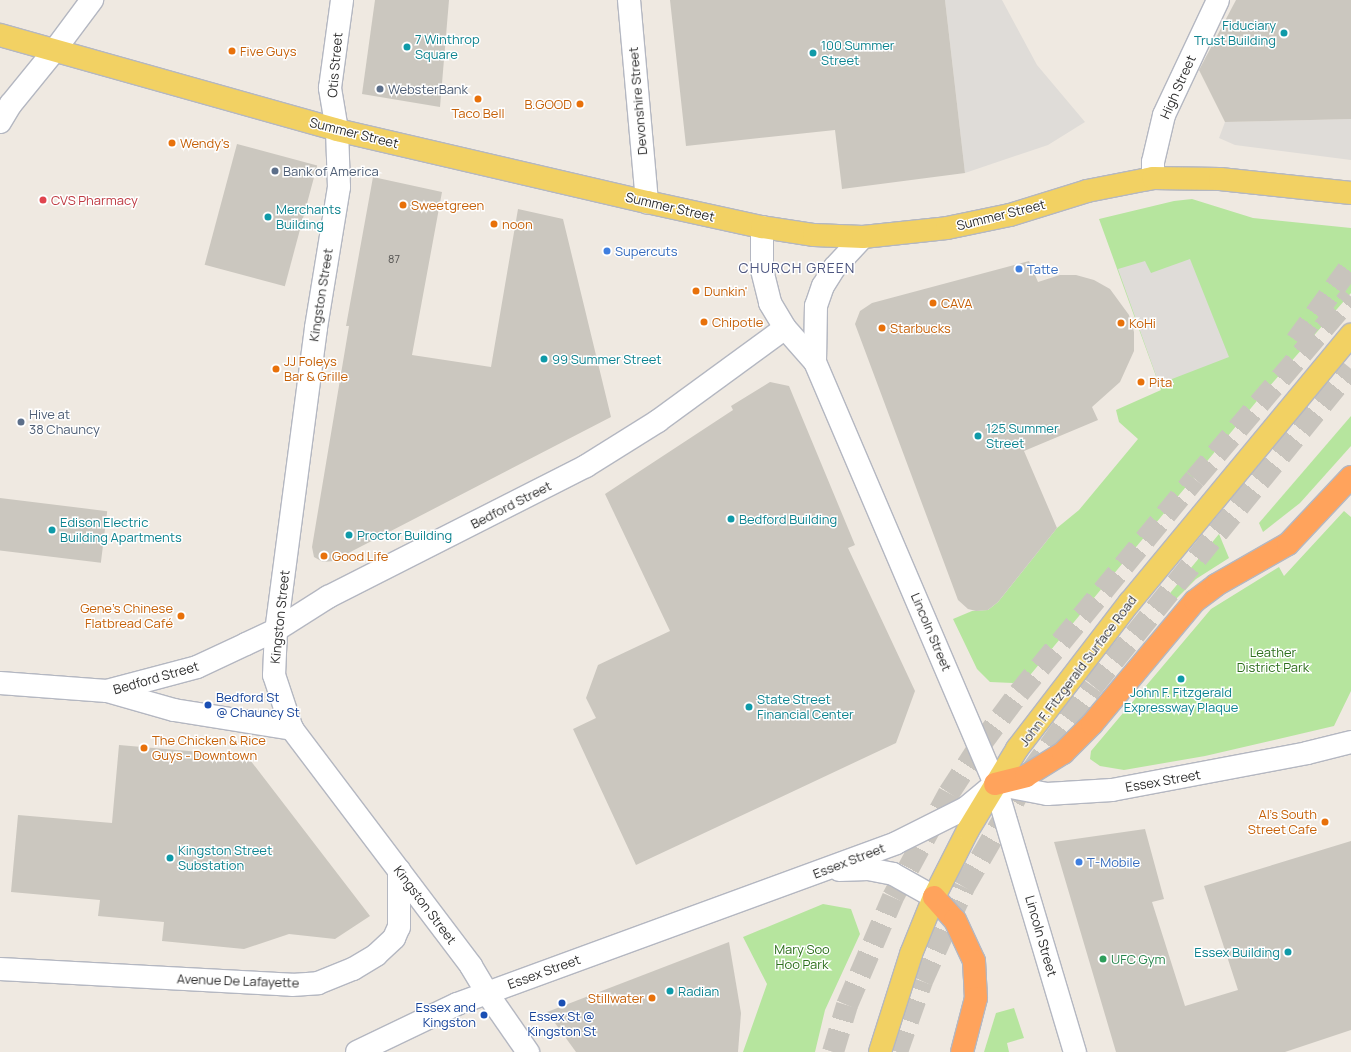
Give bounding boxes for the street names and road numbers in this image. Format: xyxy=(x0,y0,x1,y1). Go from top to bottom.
street label: Otis Street xyxy=(324,32,346,98)
street label: Devonshire Street xyxy=(626,46,650,156)
street label: High Street xyxy=(1157,53,1199,121)
street label: Summer Street xyxy=(308,114,400,152)
street label: Summer Street xyxy=(624,189,716,225)
street label: Summer Street xyxy=(955,196,1047,234)
street label: Kingston Street xyxy=(306,247,336,343)
street label: Bedford Street xyxy=(468,478,554,532)
street label: Kingston Street xyxy=(267,569,293,665)
street label: Lincoln Street xyxy=(907,590,955,674)
street label: John F. Fitzgerald Surface Road xyxy=(1016,593,1140,749)
street label: Bedford Street xyxy=(111,658,201,698)
street label: Essex Street xyxy=(1124,767,1202,795)
street label: Essex Street xyxy=(811,840,887,882)
street label: Kingston Street xyxy=(390,863,460,947)
street label: Lincoln Street xyxy=(1022,894,1060,978)
street label: Essex Street xyxy=(506,952,582,992)
street label: Avenue De Lafayette xyxy=(176,971,300,991)

